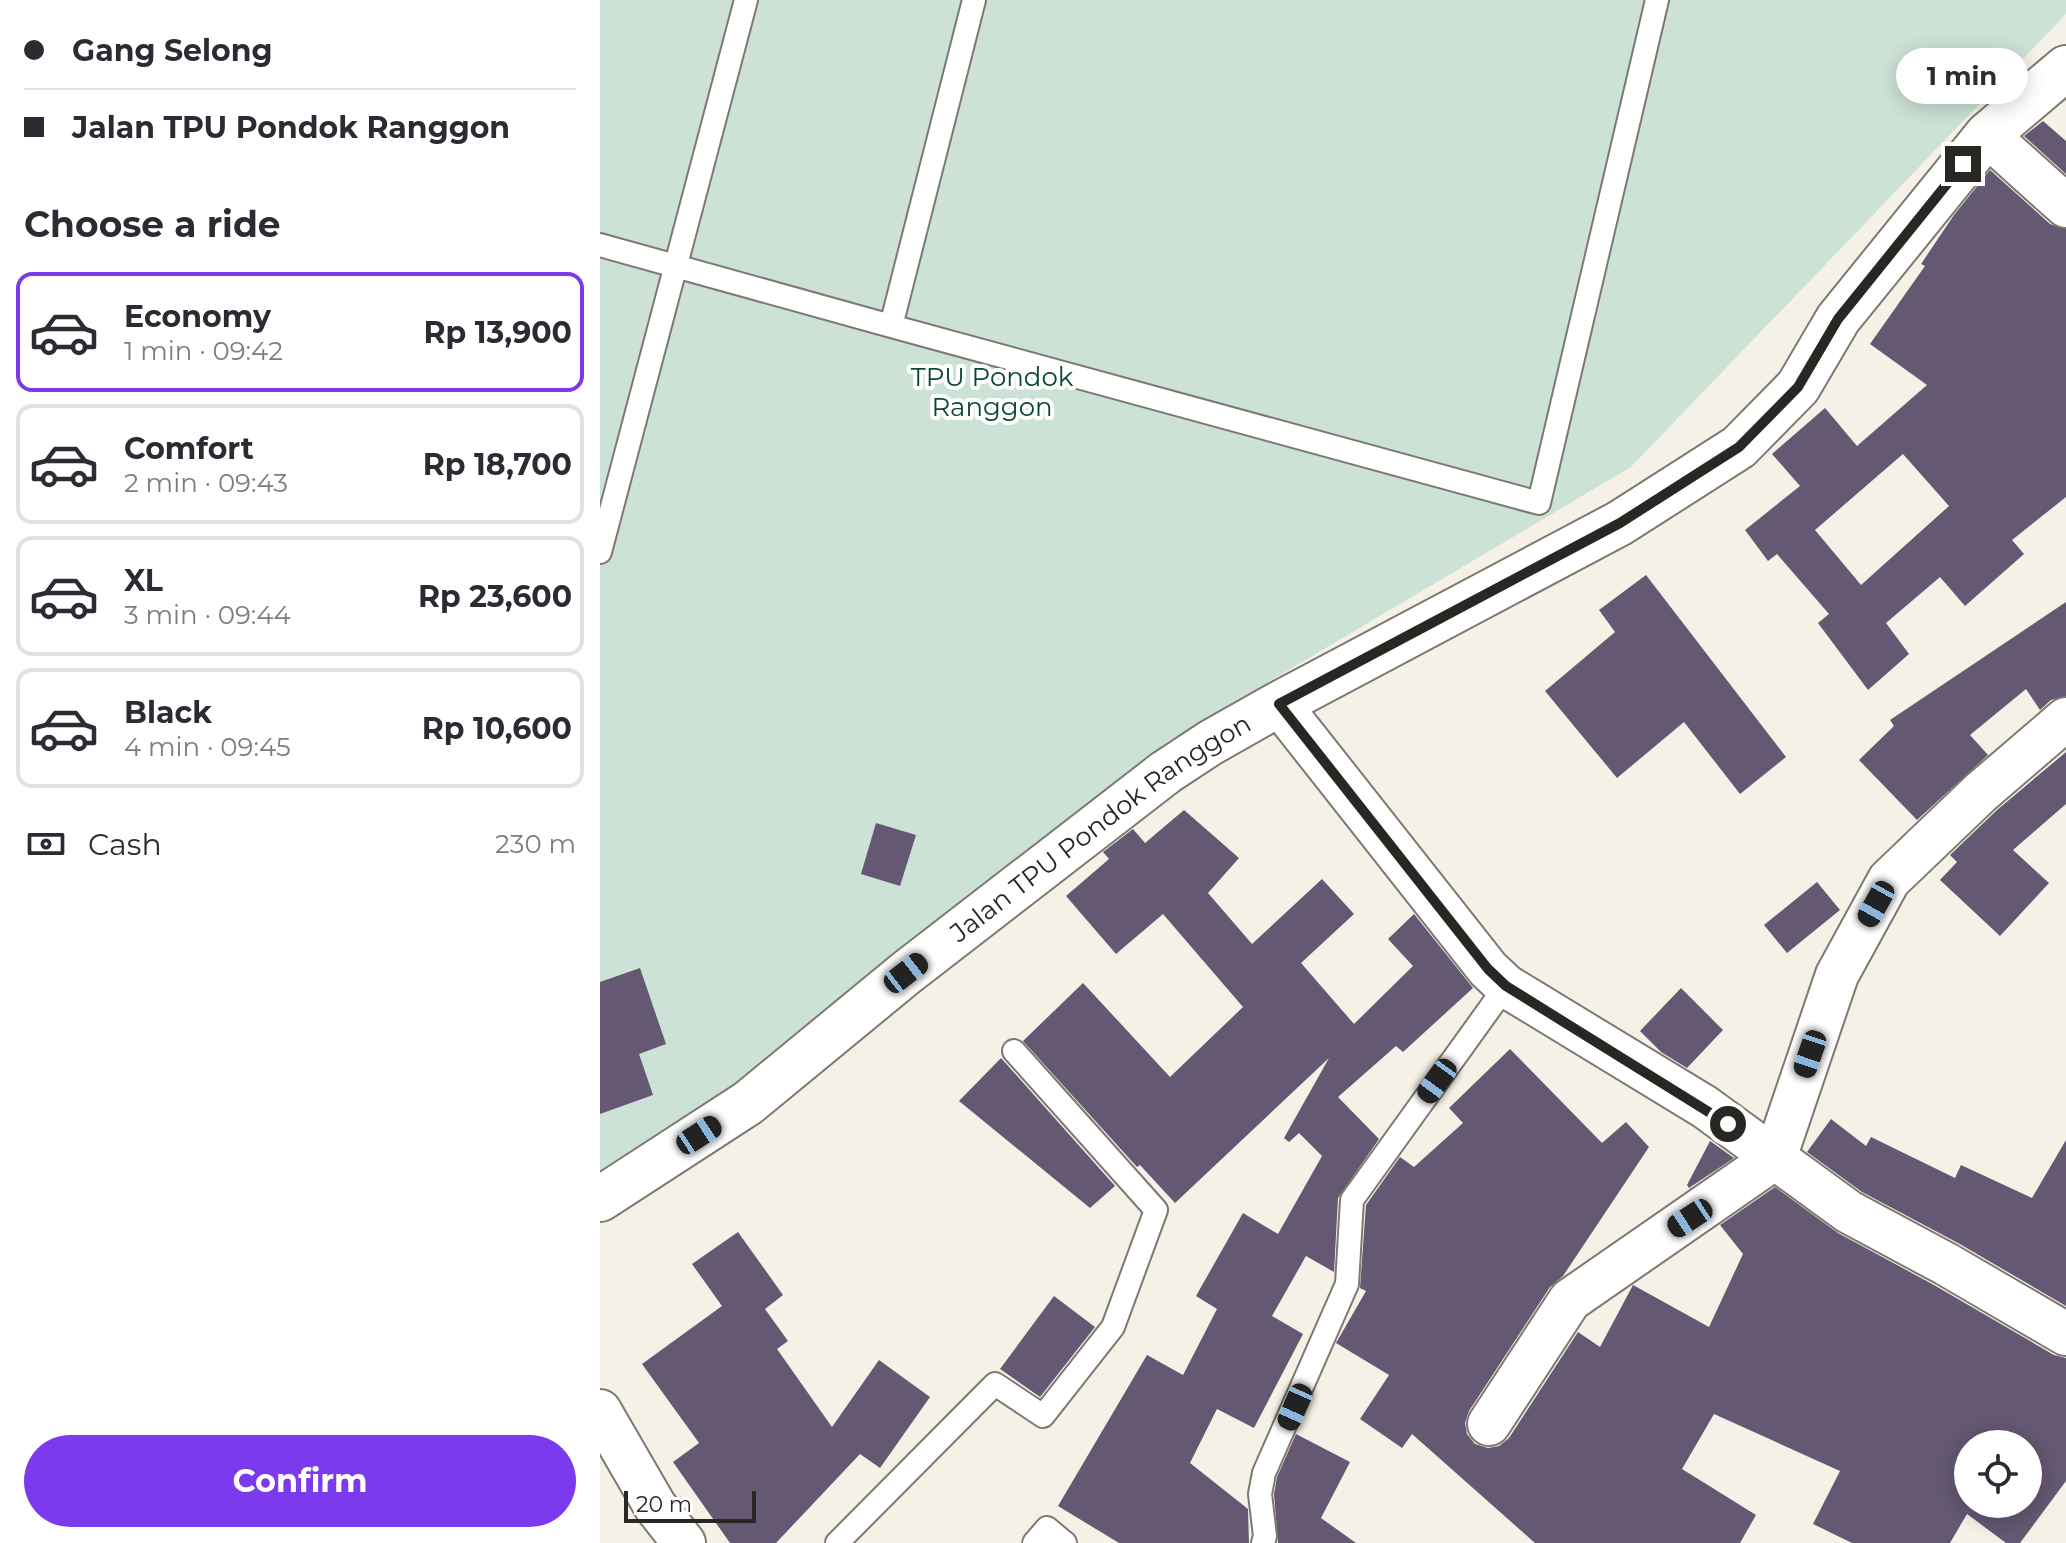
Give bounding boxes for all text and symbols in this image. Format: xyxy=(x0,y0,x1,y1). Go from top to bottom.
text: Gang Selong xyxy=(72,32,273,69)
callout: 1 min xyxy=(1897,48,2029,104)
text: 1 min xyxy=(1927,60,1997,92)
text: Jalan TPU Pondok Ranggon xyxy=(72,109,510,146)
route end xyxy=(1945,146,1981,182)
text: Choose a ride xyxy=(24,202,281,246)
icon: car xyxy=(28,296,100,368)
text: Economy xyxy=(124,298,271,335)
text: Rp 13,900 xyxy=(424,314,572,351)
text: 1 min · 09:42 xyxy=(124,335,283,367)
park label: TPU Pondok Ranggon xyxy=(911,361,1074,423)
icon: car xyxy=(28,428,100,500)
text: Comfort xyxy=(124,430,254,467)
text: Rp 18,700 xyxy=(423,446,572,483)
text: 2 min · 09:43 xyxy=(124,467,288,499)
icon: car xyxy=(28,560,100,632)
text: XL xyxy=(124,562,163,599)
text: Rp 23,600 xyxy=(418,578,572,615)
text: 3 min · 09:44 xyxy=(124,599,291,631)
icon: car xyxy=(28,692,100,764)
text: Black xyxy=(124,694,212,731)
street label: Jalan TPU Pondok Ranggon xyxy=(943,707,1257,949)
text: Rp 10,600 xyxy=(422,710,572,747)
text: 4 min · 09:45 xyxy=(124,731,291,763)
icon: cash xyxy=(24,822,68,866)
text: Cash xyxy=(88,826,162,863)
text: 230 m xyxy=(495,828,576,860)
car xyxy=(1854,877,1898,931)
car xyxy=(880,949,932,997)
car xyxy=(1791,1027,1829,1081)
car xyxy=(1413,1055,1461,1107)
route start xyxy=(1710,1106,1746,1142)
car xyxy=(672,1112,726,1158)
car xyxy=(1663,1195,1717,1241)
car xyxy=(1274,1380,1316,1434)
map controls xyxy=(1954,1430,2042,1518)
button: locate xyxy=(1954,1430,2042,1518)
button: Confirm xyxy=(24,1435,576,1527)
scale bar xyxy=(624,1487,756,1523)
text: 20 m xyxy=(636,1491,692,1518)

